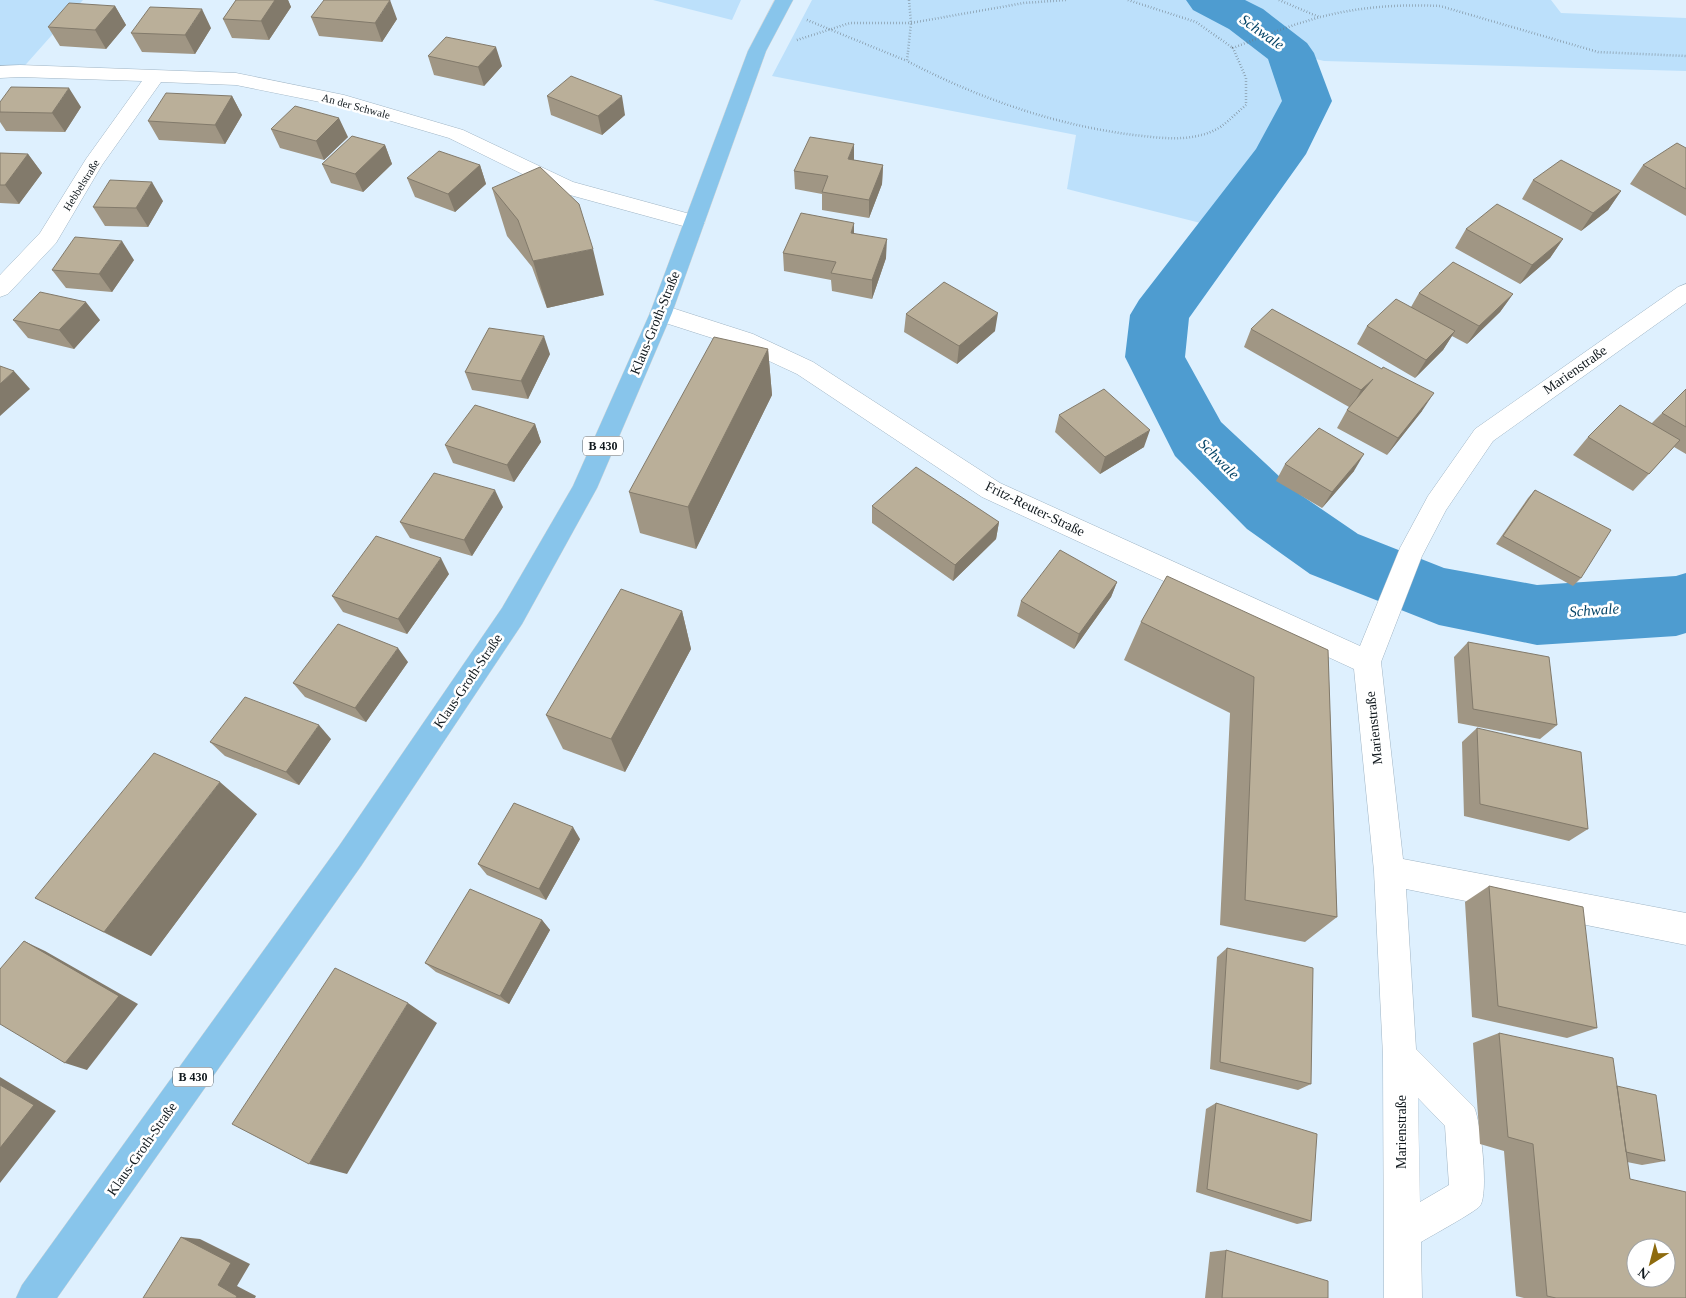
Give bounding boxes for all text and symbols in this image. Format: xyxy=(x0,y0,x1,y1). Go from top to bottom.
water label: Schwale xyxy=(1237,11,1287,53)
street label: An der Schwale xyxy=(321,91,392,121)
street label: Hebbelstraße xyxy=(61,157,102,213)
street label: Klaus-Groth-Straße xyxy=(627,269,683,377)
street label: Marienstraße xyxy=(1540,343,1610,397)
road number: B 430 xyxy=(583,436,623,456)
water label: Schwale xyxy=(1196,436,1243,483)
street label: Fritz-Reuter-Straße xyxy=(983,478,1087,540)
water label: Schwale xyxy=(1569,600,1620,620)
street label: Klaus-Groth-Straße xyxy=(431,631,505,731)
street label: Marienstraße xyxy=(1363,690,1385,766)
road number: B 430 xyxy=(173,1068,213,1086)
street label: Marienstraße xyxy=(1394,1095,1409,1169)
street label: Klaus-Groth-Straße xyxy=(104,1099,180,1199)
north arrow xyxy=(1626,1238,1676,1288)
text: N xyxy=(1635,1264,1652,1282)

